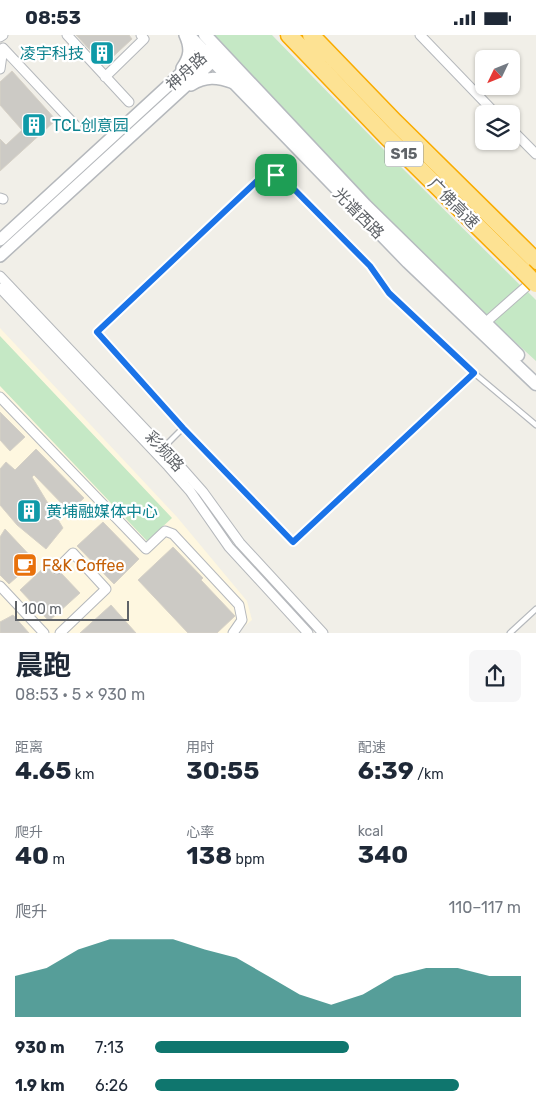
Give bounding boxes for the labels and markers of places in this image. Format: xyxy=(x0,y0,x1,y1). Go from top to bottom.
building icon: 凌宇科技 xyxy=(89,40,115,66)
place label: 凌宇科技 xyxy=(20,44,84,63)
building icon: TCL创意园 xyxy=(21,112,47,138)
place label: TCL创意园 xyxy=(52,116,129,135)
pin xyxy=(255,154,297,196)
building icon: 黄埔融媒体中心 xyxy=(16,498,42,524)
place label: 黄埔融媒体中心 xyxy=(46,502,158,521)
cafe icon: F&K Coffee xyxy=(12,552,38,578)
place label: F&K Coffee xyxy=(42,556,124,575)

